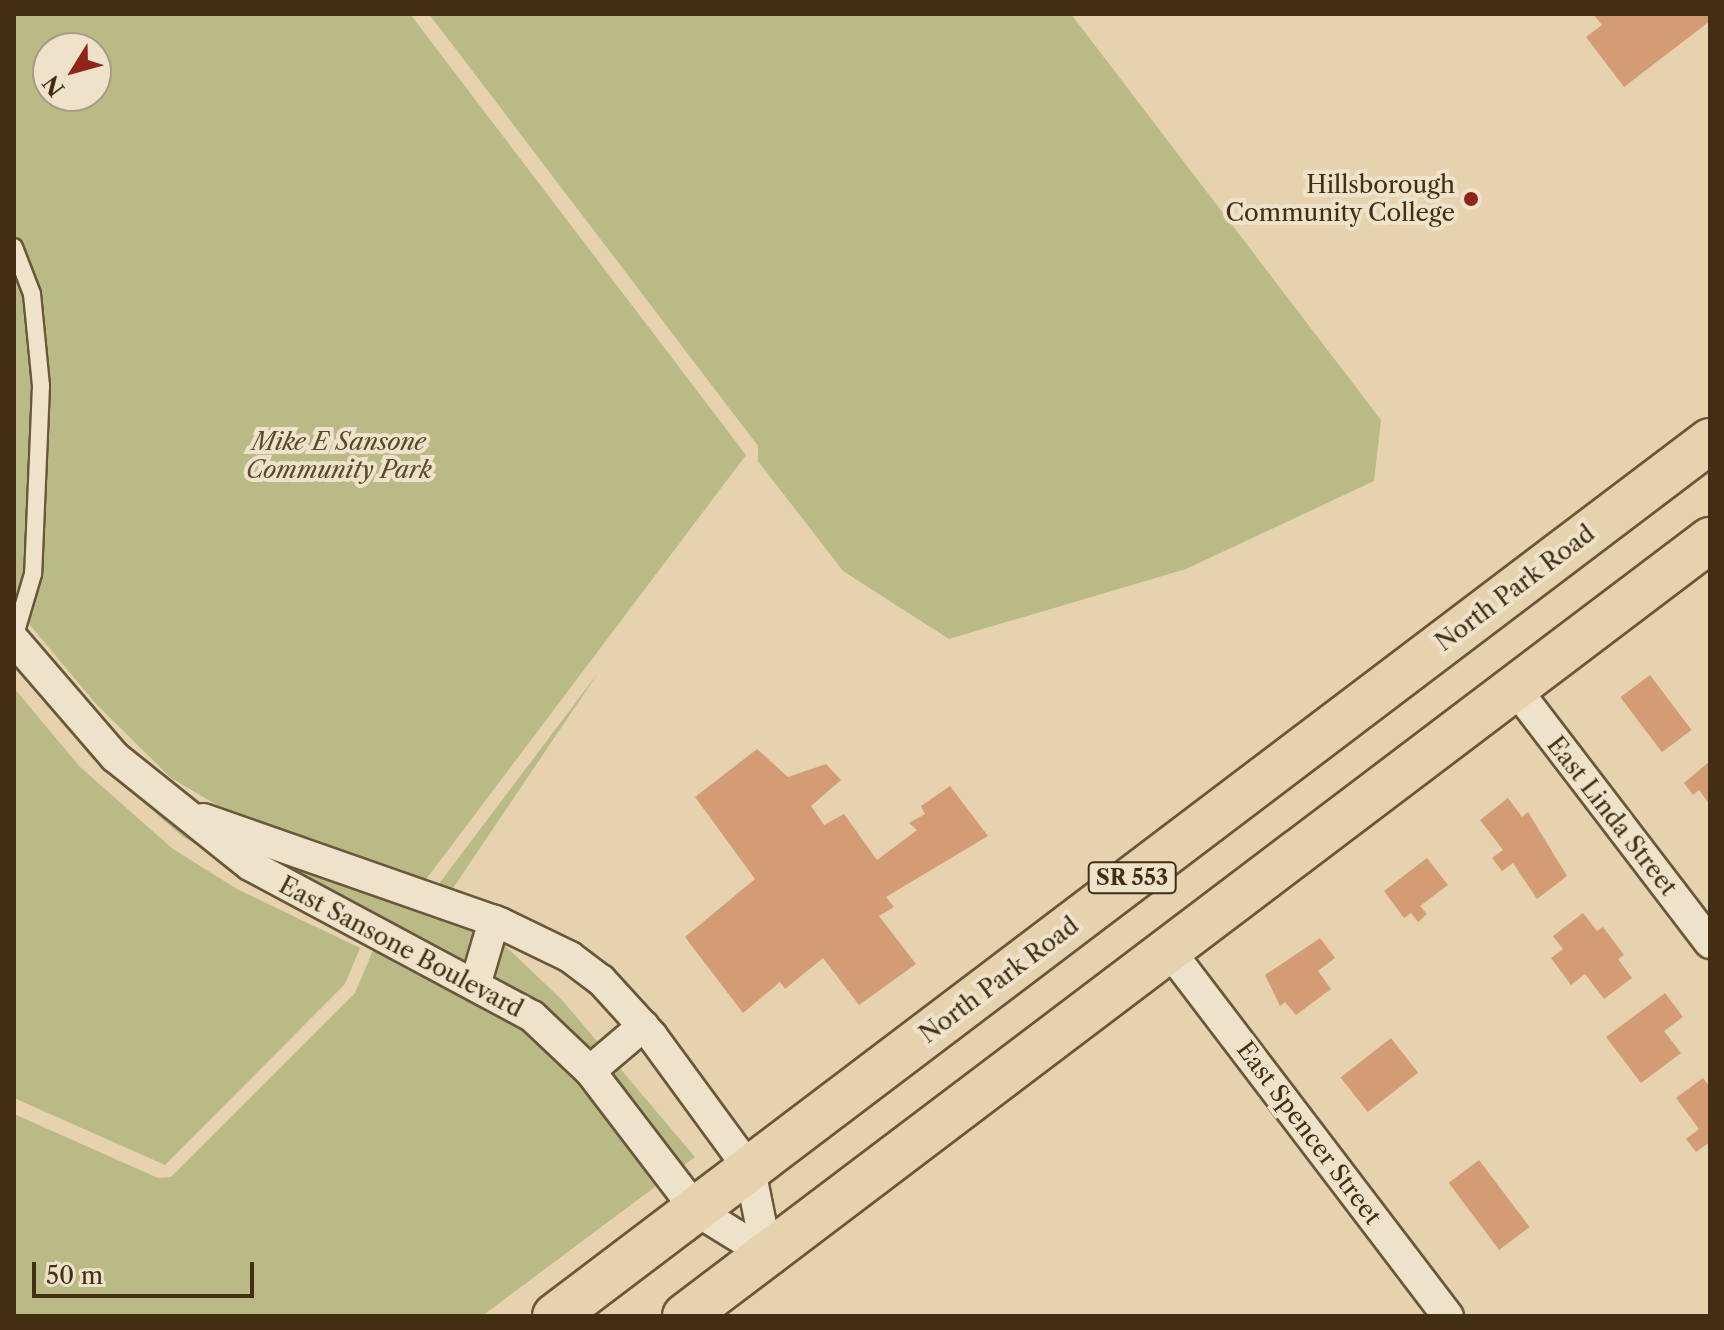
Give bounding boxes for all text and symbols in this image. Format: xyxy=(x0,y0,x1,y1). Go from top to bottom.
north arrow xyxy=(32,32,112,112)
text: N xyxy=(37,70,71,101)
place label: Hillsborough Community College xyxy=(1225,171,1455,227)
marker: Hillsborough Community College xyxy=(1462,190,1480,208)
park label: Mike E Sansone Community Park xyxy=(246,428,432,484)
street label: North Park Road xyxy=(1430,519,1600,657)
street label: East Linda Street xyxy=(1541,731,1683,901)
road number: SR 553 xyxy=(1086,860,1178,896)
street label: East Sansone Boulevard xyxy=(274,870,528,1024)
street label: North Park Road xyxy=(914,911,1084,1049)
street label: East Spencer Street xyxy=(1231,1035,1387,1231)
scale bar xyxy=(36,1246,258,1296)
text: 50 m xyxy=(46,1261,103,1290)

